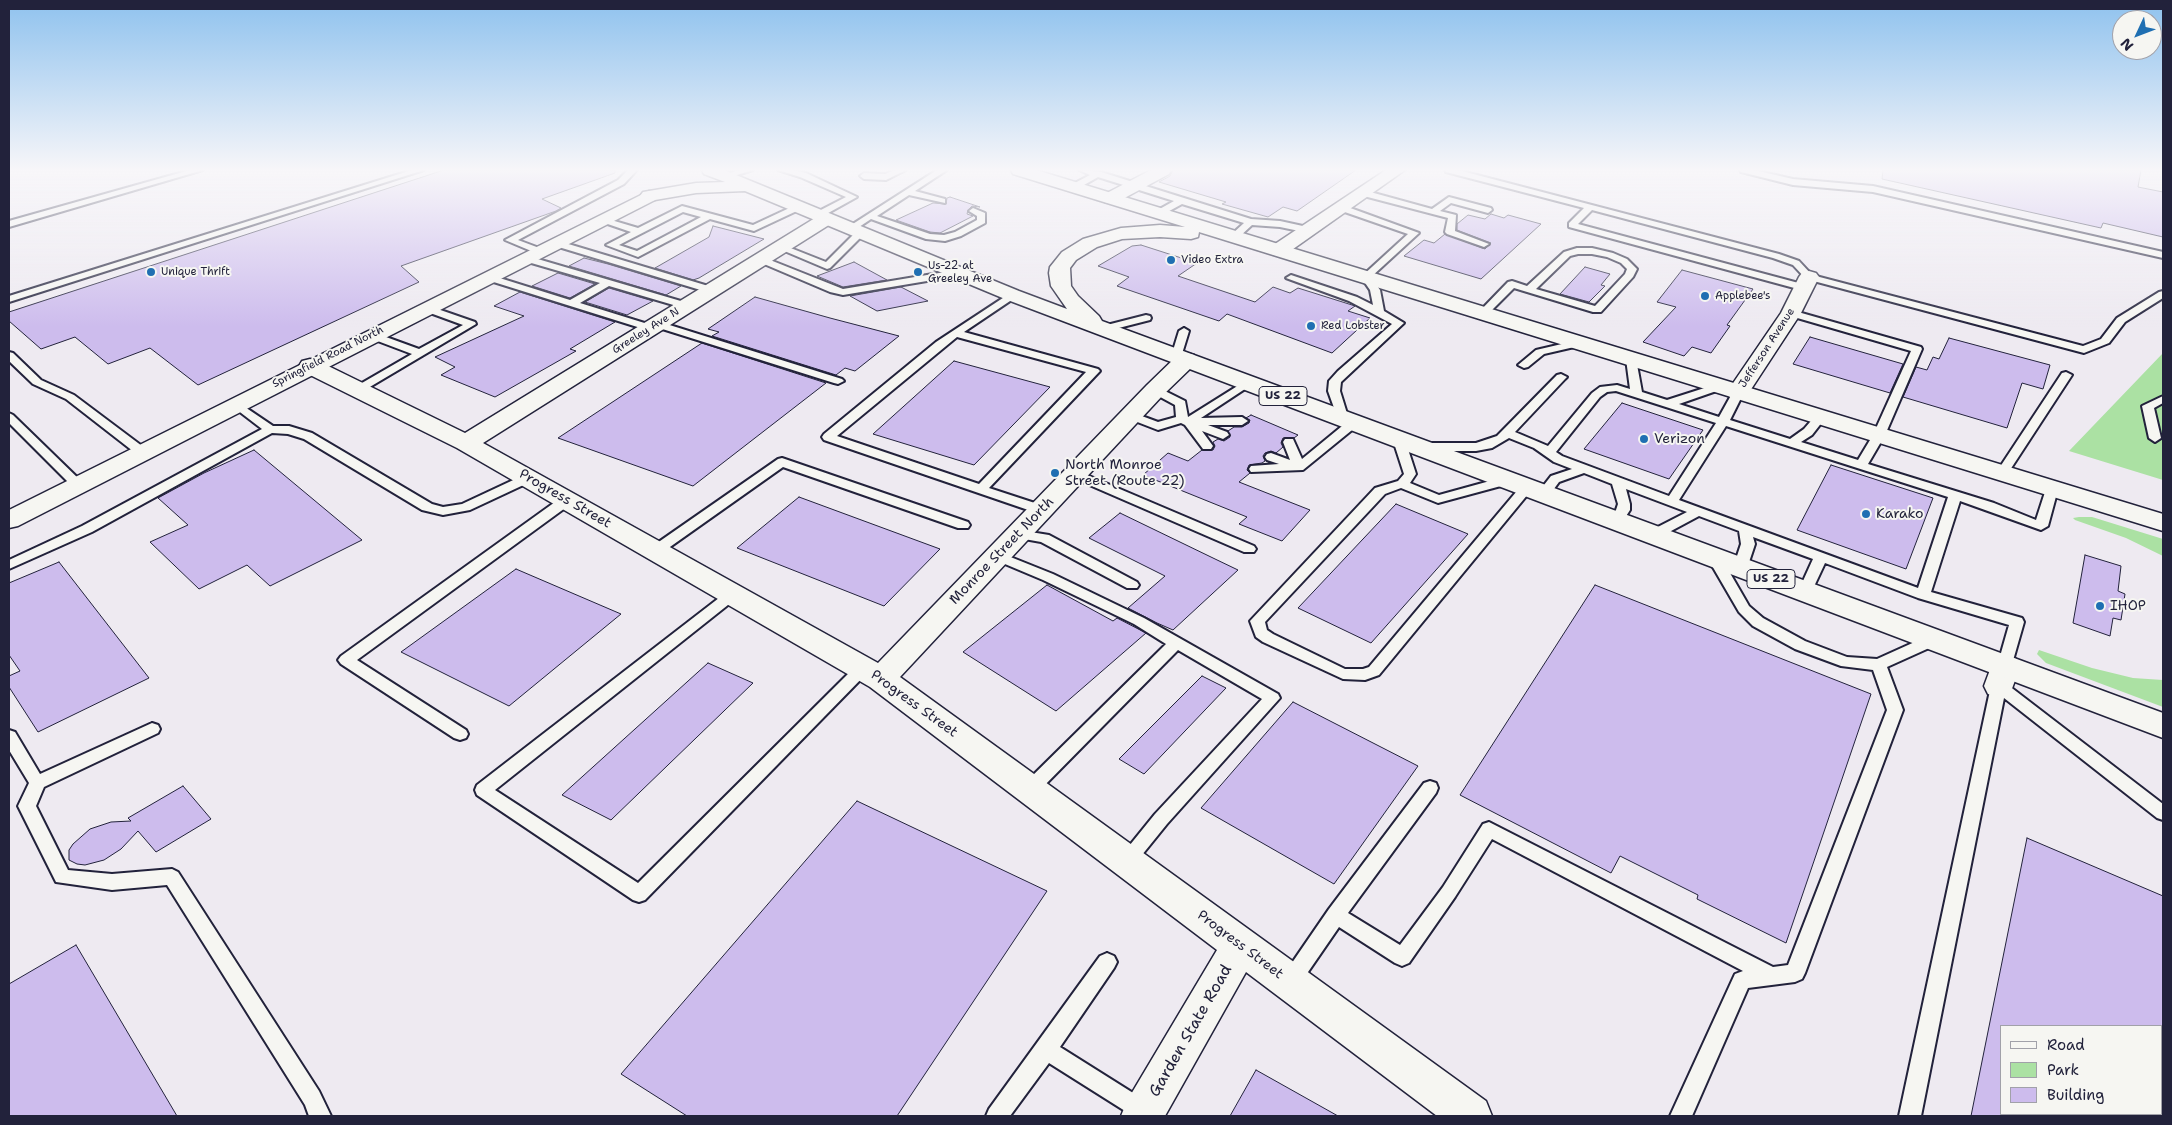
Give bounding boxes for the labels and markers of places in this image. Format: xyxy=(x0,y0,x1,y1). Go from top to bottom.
place label: Video Extra xyxy=(1181,253,1243,267)
marker: Video Extra xyxy=(1165,254,1177,266)
place label: Us-22 at Greeley Ave xyxy=(928,259,992,285)
place label: Unique Thrift xyxy=(161,265,230,279)
marker: Unique Thrift xyxy=(145,266,157,278)
marker: Us-22 at Greeley Ave xyxy=(912,266,924,278)
place label: Applebee's xyxy=(1715,289,1771,303)
marker: Applebee's xyxy=(1699,290,1711,302)
place label: Red Lobster xyxy=(1321,319,1385,333)
marker: Red Lobster xyxy=(1305,320,1317,332)
place label: Verizon xyxy=(1654,431,1705,447)
marker: Verizon xyxy=(1638,433,1650,445)
place label: North Monroe Street (Route 22) xyxy=(1065,457,1184,490)
marker: North Monroe Street (Route 22) xyxy=(1049,467,1061,479)
place label: Karako xyxy=(1876,506,1923,522)
marker: Karako xyxy=(1860,508,1872,520)
place label: IHOP xyxy=(2110,598,2146,614)
marker: IHOP xyxy=(2094,600,2106,612)

